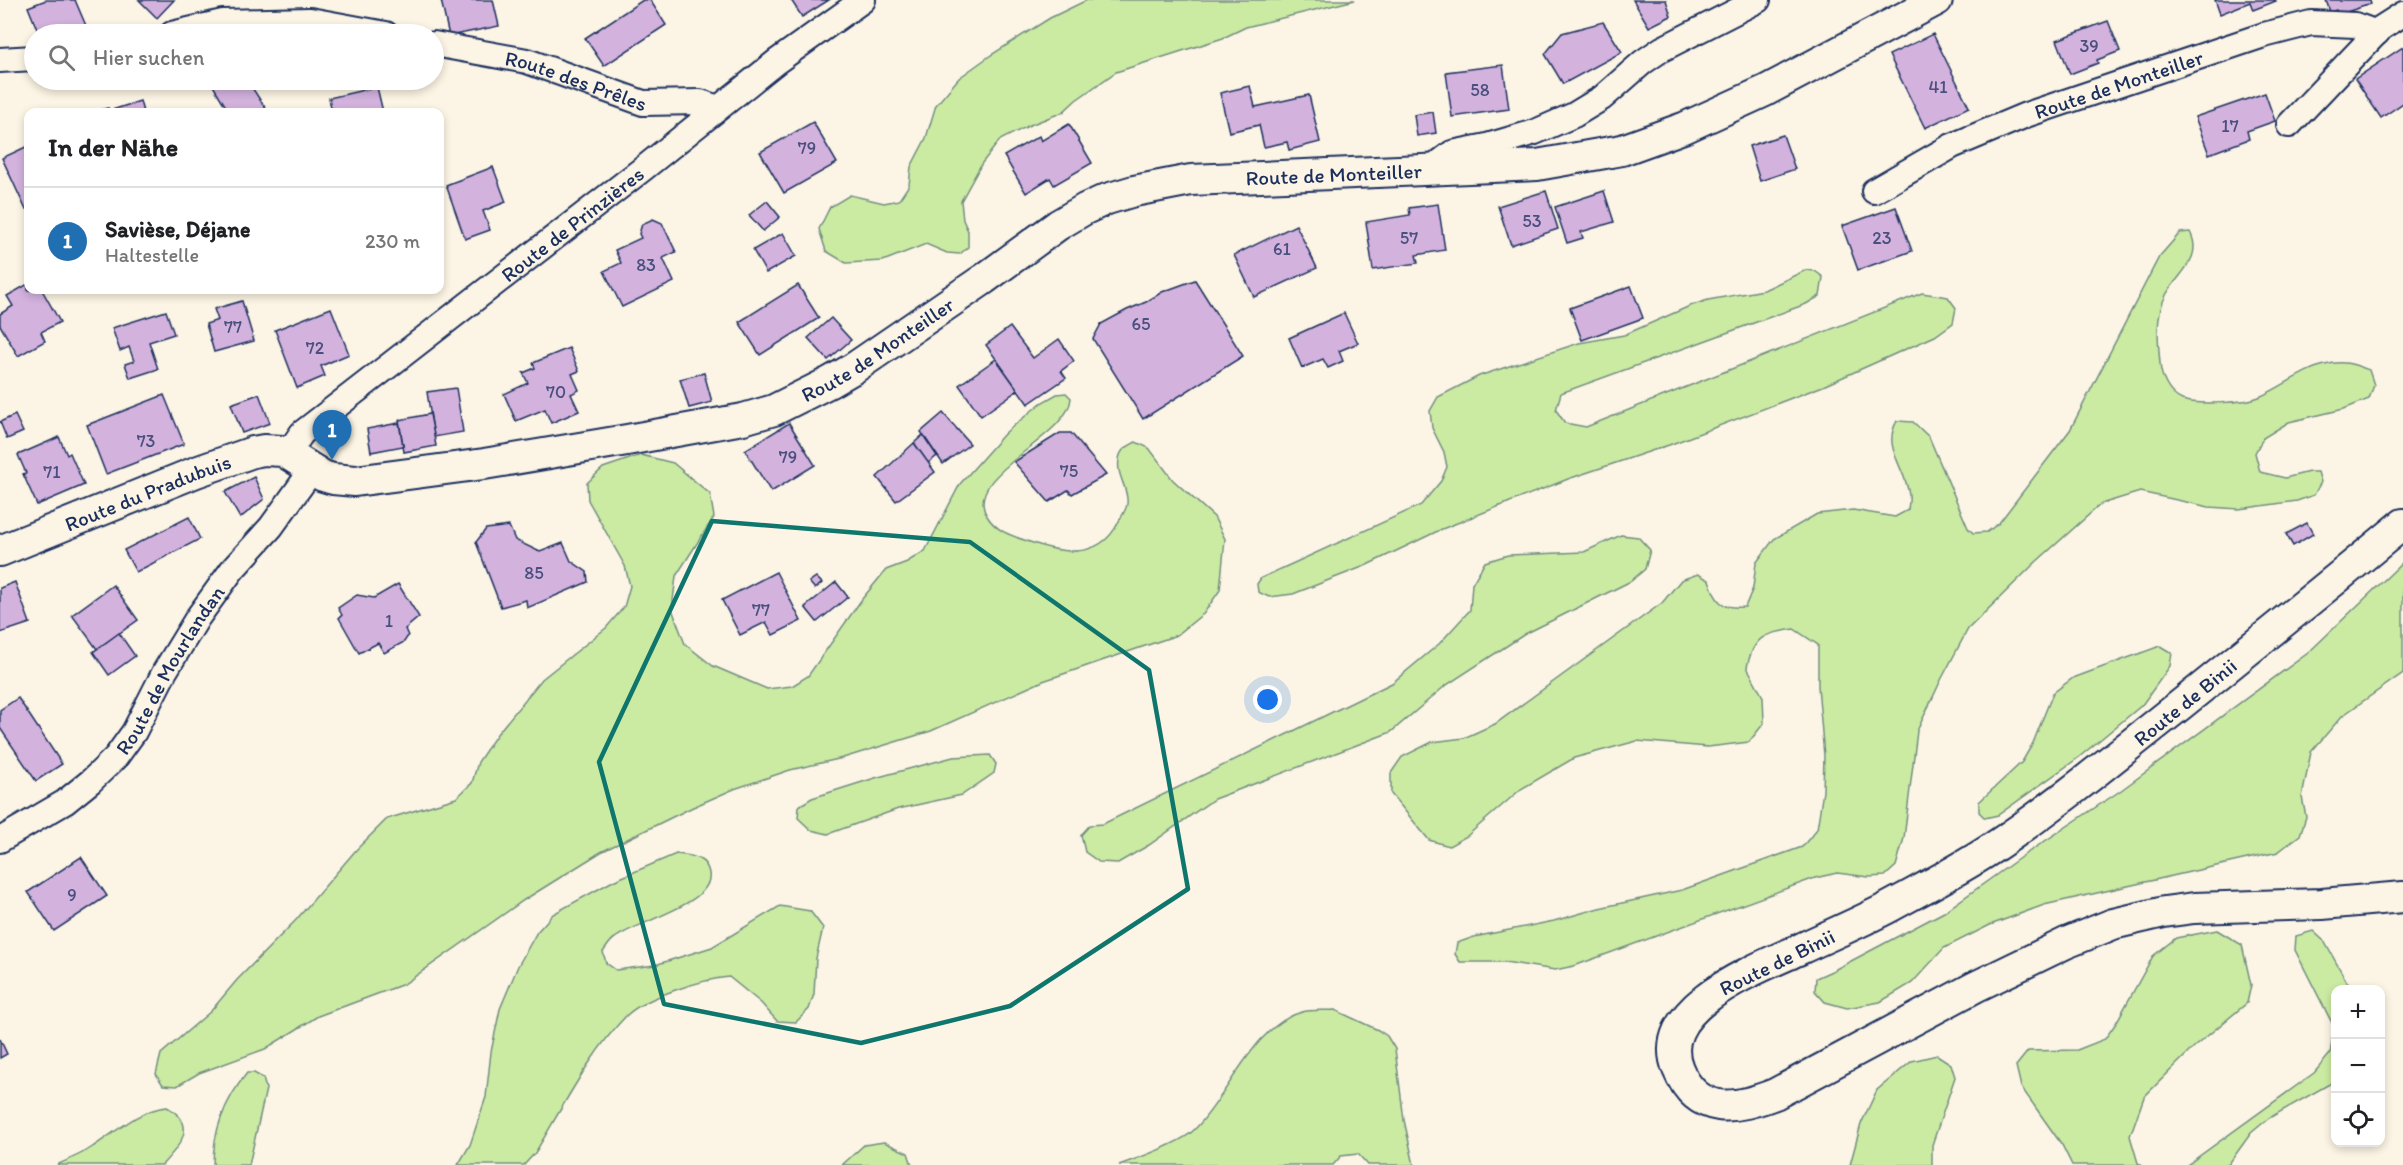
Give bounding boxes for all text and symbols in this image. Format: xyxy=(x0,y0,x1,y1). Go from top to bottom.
search box xyxy=(24,24,444,90)
house number: 39 xyxy=(2079,35,2099,57)
icon: search xyxy=(45,41,78,74)
text: Hier suchen xyxy=(93,44,204,71)
street label: Route de Monteiller xyxy=(2031,44,2207,124)
street label: Route des Prêles xyxy=(503,45,651,116)
house number: 41 xyxy=(1928,76,1948,98)
house number: 58 xyxy=(1470,79,1490,101)
house number: 17 xyxy=(2221,115,2239,137)
text: In der Nähe xyxy=(48,131,178,163)
house number: 79 xyxy=(798,137,816,159)
street label: Route de Monteiller xyxy=(1245,157,1423,190)
street label: Route de Prinzières xyxy=(496,161,648,287)
house number: 53 xyxy=(1522,210,1542,232)
text: Savièse, Déjane xyxy=(105,216,250,243)
house number: 57 xyxy=(1400,227,1418,249)
house number: 23 xyxy=(1872,227,1892,249)
text: 1 xyxy=(63,229,72,253)
text: 230 m xyxy=(365,229,420,253)
house number: 61 xyxy=(1273,238,1291,260)
text: Haltestelle xyxy=(105,243,199,267)
house number: 83 xyxy=(636,254,656,276)
street label: Route de Monteiller xyxy=(797,291,959,407)
house number: 65 xyxy=(1132,313,1150,335)
house number: 77 xyxy=(224,316,242,338)
house number: 72 xyxy=(306,337,325,359)
house number: 70 xyxy=(546,381,566,403)
pin: 1 xyxy=(312,410,352,460)
house number: 73 xyxy=(137,430,156,452)
house number: 79 xyxy=(779,446,797,468)
street label: Route du Pradubuis xyxy=(61,448,234,536)
house number: 75 xyxy=(1060,460,1078,482)
house number: 71 xyxy=(43,461,61,483)
house number: 85 xyxy=(524,562,544,584)
street label: Route de Mourlandan xyxy=(110,580,230,759)
house number: 77 xyxy=(752,599,770,621)
house number: 1 xyxy=(385,610,393,632)
street label: Route de Binii xyxy=(2129,653,2241,751)
your location xyxy=(1253,685,1282,714)
house number: 9 xyxy=(67,884,77,906)
street label: Route de Binii xyxy=(1715,923,1839,1001)
map controls xyxy=(2331,985,2385,1147)
button: + xyxy=(2331,985,2385,1039)
button: − xyxy=(2331,1039,2385,1093)
button: locate xyxy=(2331,1093,2385,1147)

